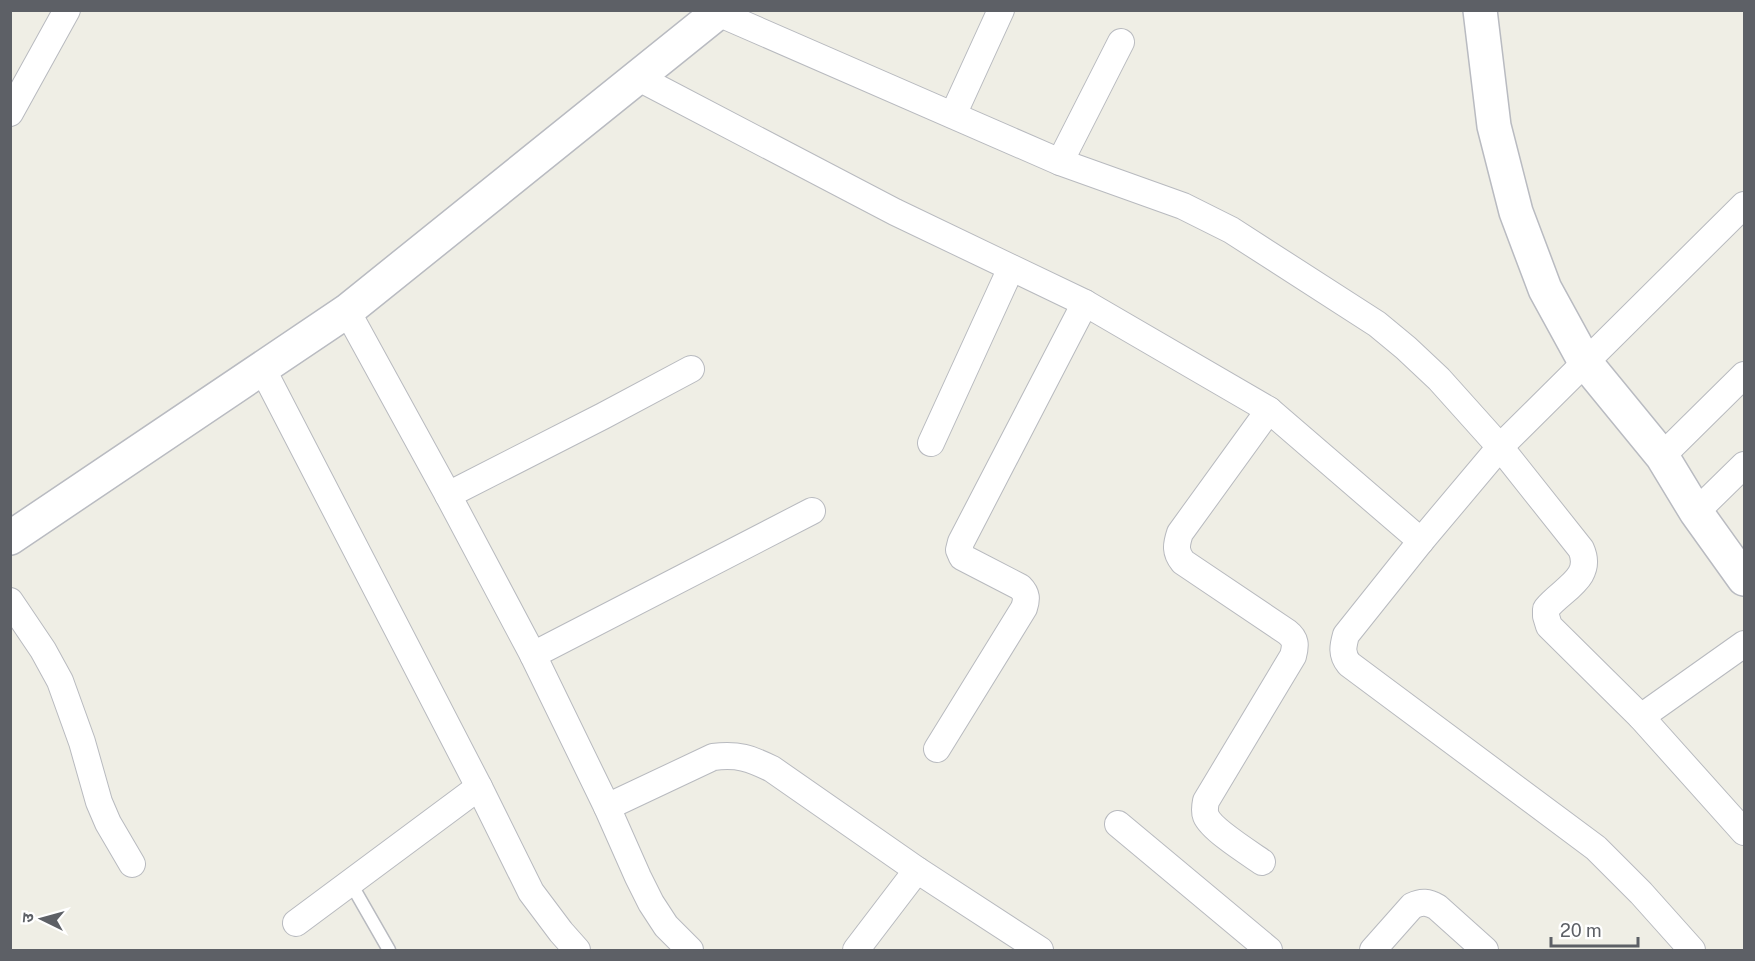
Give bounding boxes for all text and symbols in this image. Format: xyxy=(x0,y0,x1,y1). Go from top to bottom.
north arrow xyxy=(12,889,72,949)
scale bar xyxy=(1551,910,1638,948)
text: उ xyxy=(18,912,37,923)
text: 20 m xyxy=(1560,920,1602,941)

